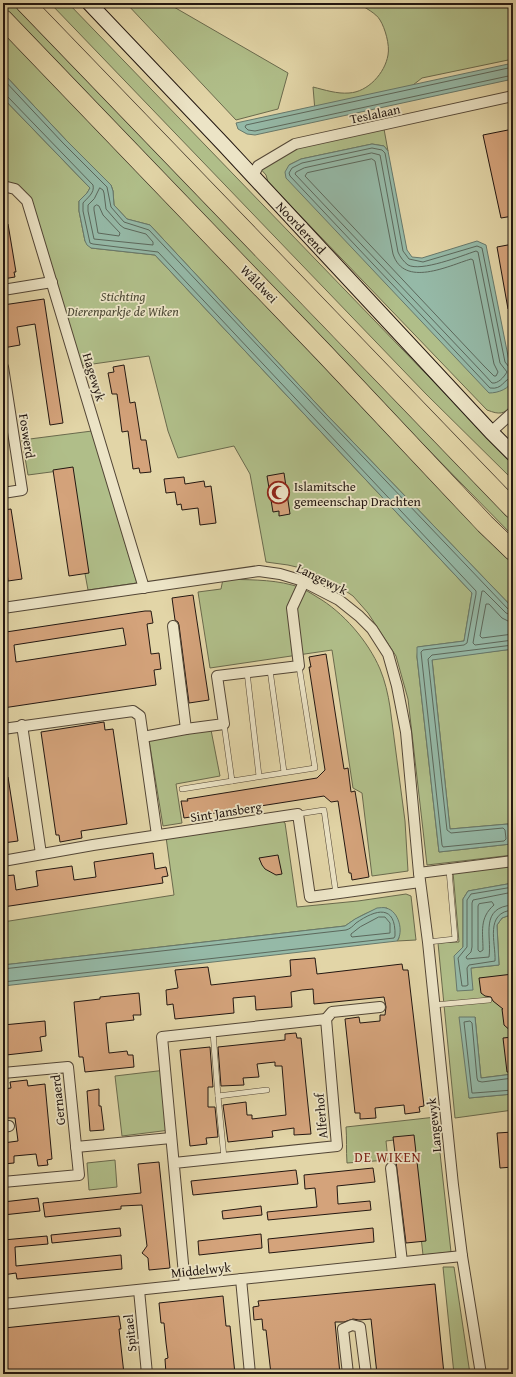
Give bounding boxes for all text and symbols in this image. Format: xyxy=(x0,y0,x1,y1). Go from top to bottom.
street label: Teslalaan xyxy=(348,99,403,129)
street label: Noorderend xyxy=(272,198,330,258)
street label: Wâldwei xyxy=(236,261,282,308)
park label: Stichting Dierenparkje de Wiken xyxy=(66,287,179,321)
street label: Hagewyk xyxy=(78,350,110,404)
street label: Foswerd xyxy=(14,412,40,460)
place label: Islamitsche gemeenschap Drachten xyxy=(294,477,422,511)
mosque icon: Islamitsche gemeenschap Drachten xyxy=(265,480,291,506)
street label: Langewyk xyxy=(293,558,351,600)
street label: Sint Jansberg xyxy=(189,797,264,827)
street label: Gernaerd xyxy=(46,1074,70,1126)
street label: Alferhof xyxy=(309,1091,332,1139)
street label: Langewyk xyxy=(422,1096,446,1153)
district label: DE WIKEN xyxy=(354,1147,422,1167)
street label: Middelwyk xyxy=(170,1257,232,1283)
street label: Spitael xyxy=(119,1313,141,1353)

